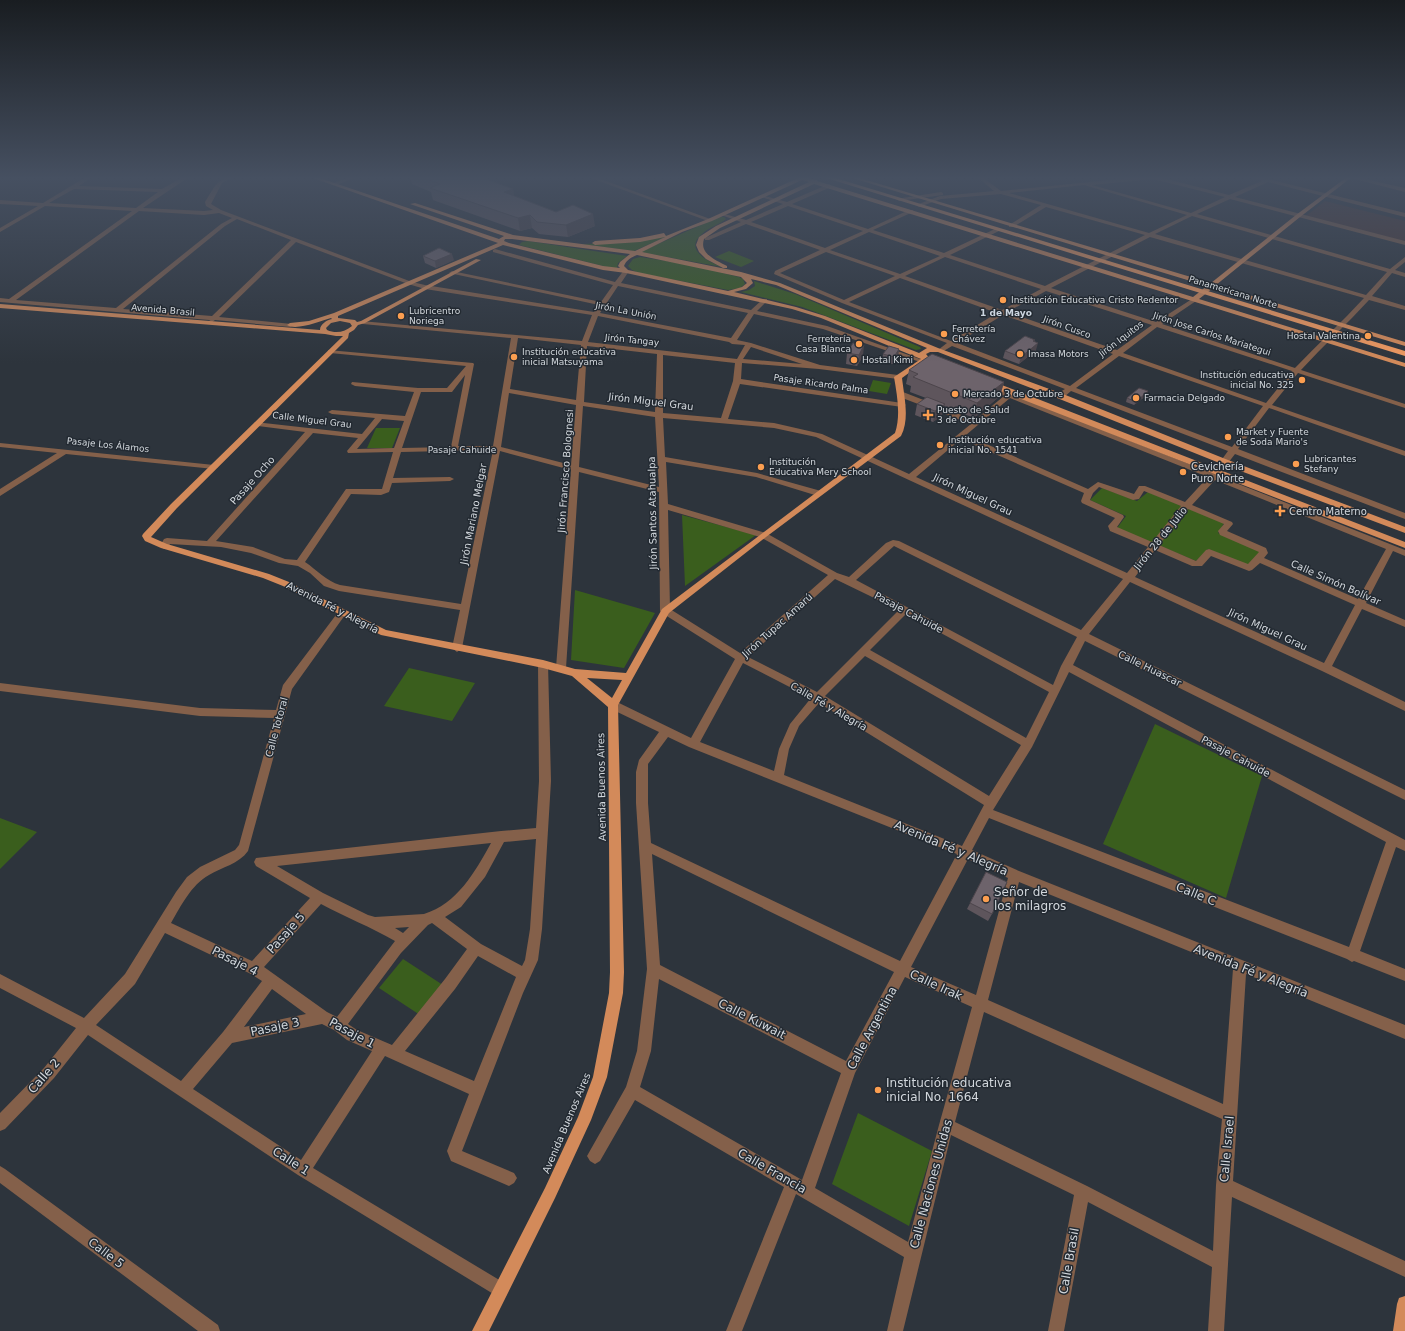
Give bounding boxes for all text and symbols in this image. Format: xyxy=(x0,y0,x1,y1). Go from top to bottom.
street label: Panamericana Norte xyxy=(1188,274,1279,310)
marker: Institución Educativa Cristo Redentor xyxy=(998,295,1008,305)
place label: Institución Educativa Cristo Redentor xyxy=(1011,295,1179,305)
street label: Jirón La Unión xyxy=(594,300,657,322)
street label: Avenida Brasil xyxy=(131,302,195,318)
place label: Lubricentro Noriega xyxy=(409,306,461,326)
district label: 1 de Mayo xyxy=(980,308,1032,318)
street label: Jirón Jose Carlos Mariategui xyxy=(1151,310,1272,358)
marker: Lubricentro Noriega xyxy=(396,311,406,321)
street label: Jirón Cusco xyxy=(1041,313,1093,340)
street label: Jirón Iquitos xyxy=(1096,319,1145,360)
place label: Ferretería Chávez xyxy=(952,324,996,344)
marker: Ferretería Chávez xyxy=(939,329,949,339)
place label: Hostal Valentina xyxy=(1287,331,1360,341)
marker: Hostal Valentina xyxy=(1363,331,1373,341)
street label: Jirón Tangay xyxy=(603,332,660,348)
place label: Ferretería Casa Blanca xyxy=(796,334,851,354)
marker: Ferretería Casa Blanca xyxy=(854,339,864,349)
place label: Institución educativa inicial Matsuyama xyxy=(522,347,616,367)
marker: Imasa Motors xyxy=(1015,349,1025,359)
place label: Imasa Motors xyxy=(1028,349,1089,359)
marker: Institución educativa inicial Matsuyama xyxy=(509,352,519,362)
marker: Hostal Kimi xyxy=(849,355,859,365)
place label: Hostal Kimi xyxy=(862,355,913,365)
place label: Institución educativa inicial No. 325 xyxy=(1200,370,1294,390)
street label: Pasaje Ricardo Palma xyxy=(773,372,869,396)
marker: Institución educativa inicial No. 325 xyxy=(1297,375,1307,385)
marker: Mercado 3 de Octubre xyxy=(950,389,960,399)
place label: Mercado 3 de Octubre xyxy=(963,389,1064,399)
street label: Jirón Miguel Grau xyxy=(607,391,694,412)
marker: Farmacia Delgado xyxy=(1131,393,1141,403)
place label: Farmacia Delgado xyxy=(1144,393,1225,403)
place label: Puesto de Salud 3 de Octubre xyxy=(937,405,1009,425)
street label: Jirón Francisco Bolognesi xyxy=(556,409,575,534)
marker: Puesto de Salud 3 de Octubre xyxy=(922,409,934,421)
street label: Calle Miguel Grau xyxy=(272,410,352,430)
place label: Market y Fuente de Soda Mario's xyxy=(1236,427,1309,447)
marker: Market y Fuente de Soda Mario's xyxy=(1223,432,1233,442)
street label: Pasaje Los Álamos xyxy=(66,435,150,454)
place label: Institución educativa inicial No. 1541 xyxy=(948,435,1042,455)
marker: Institución educativa inicial No. 1541 xyxy=(935,440,945,450)
street label: Pasaje Cahuide xyxy=(428,445,497,455)
street label: Pasaje Ocho xyxy=(228,454,277,507)
place label: Lubricantes Stefany xyxy=(1304,454,1357,474)
street label: Jirón Santos Atahualpa xyxy=(646,456,659,571)
place label: Institución Educativa Mery School xyxy=(769,457,871,477)
marker: Lubricantes Stefany xyxy=(1291,459,1301,469)
place label: Cevichería Puro Norte xyxy=(1191,461,1244,484)
street label: Jirón Mariano Melgar xyxy=(458,462,489,567)
marker: Institución Educativa Mery School xyxy=(756,462,766,472)
marker: Cevichería Puro Norte xyxy=(1178,467,1188,477)
street label: Jirón Miguel Grau xyxy=(931,471,1014,518)
street label: Jirón 28 de Julio xyxy=(1131,505,1189,573)
marker: Centro Materno xyxy=(1274,505,1286,517)
place label: Centro Materno xyxy=(1289,506,1367,517)
street label: Calle Simón Bolívar xyxy=(1289,558,1383,608)
street label: Avenida Fé y Alegría xyxy=(285,579,381,635)
street label: Pasaje Cahuide xyxy=(873,590,945,635)
street label: Jirón Tupac Amarú xyxy=(739,591,815,660)
street label: Jirón Miguel Grau xyxy=(1226,606,1309,653)
street label: Calle Huascar xyxy=(1116,648,1184,689)
street label: Calle Fé y Alegría xyxy=(788,680,869,733)
street label: Calle Totoral xyxy=(263,696,290,758)
street label: Avenida Buenos Aires xyxy=(595,733,608,841)
street label: Pasaje Cahuide xyxy=(1200,734,1272,779)
street label: Avenida Fé y Alegría xyxy=(892,818,1010,878)
street label: Calle C xyxy=(1174,880,1218,908)
place label: Señor de los milagros xyxy=(994,885,1066,913)
marker: Señor de los milagros xyxy=(981,894,991,904)
street label: Pasaje 5 xyxy=(264,910,308,956)
street label: Avenida Fé y Alegría xyxy=(1192,942,1310,1000)
street label: Pasaje 4 xyxy=(210,943,260,979)
street label: Calle Irak xyxy=(907,967,965,1003)
street label: Calle Argentina xyxy=(844,984,900,1072)
street label: Calle Kuwait xyxy=(716,996,788,1042)
street label: Pasaje 3 xyxy=(249,1015,301,1039)
street label: Pasaje 1 xyxy=(327,1015,377,1051)
street label: Calle 2 xyxy=(25,1056,63,1096)
street label: Avenida Buenos Aires xyxy=(540,1071,593,1175)
place label: Institución educativa inicial No. 1664 xyxy=(886,1076,1012,1104)
marker: Institución educativa inicial No. 1664 xyxy=(873,1085,883,1095)
street label: Calle Israel xyxy=(1217,1115,1237,1183)
street label: Calle Naciones Unidas xyxy=(907,1118,955,1250)
street label: Calle 1 xyxy=(270,1144,312,1178)
street label: Calle Francia xyxy=(735,1146,809,1196)
street label: Calle Brasil xyxy=(1056,1227,1082,1295)
street label: Calle 5 xyxy=(85,1235,127,1271)

